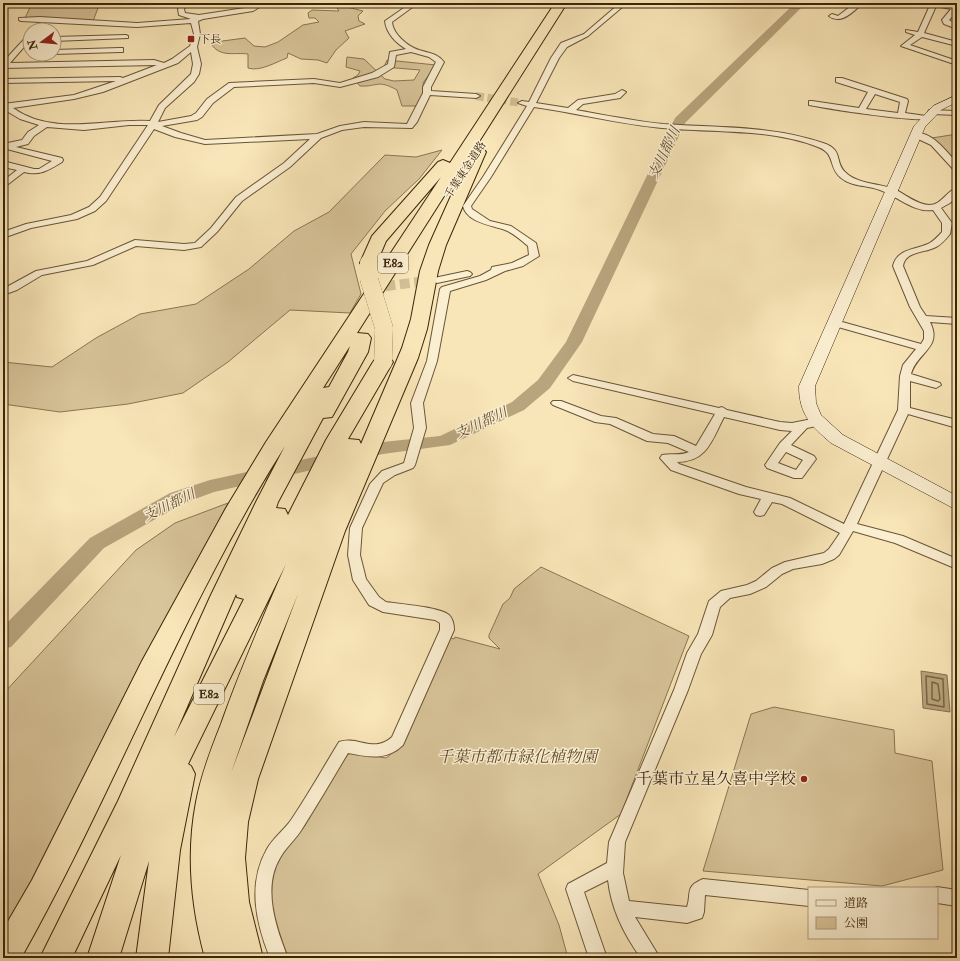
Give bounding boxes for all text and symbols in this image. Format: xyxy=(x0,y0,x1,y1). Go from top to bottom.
north arrow xyxy=(22,22,62,62)
place label: 下長 xyxy=(199,33,221,46)
marker: 下長 xyxy=(186,34,196,44)
text: N xyxy=(25,37,41,52)
water label: 支川都川 xyxy=(644,122,684,182)
street label: 千葉東金道路 xyxy=(442,139,488,201)
road number: E82 xyxy=(378,253,408,273)
water label: 支川都川 xyxy=(452,403,512,443)
water label: 支川都川 xyxy=(140,484,200,525)
road number: E82 xyxy=(194,684,224,704)
park label: 千葉市都市緑化植物園 xyxy=(437,747,600,767)
place label: 千葉市立星久喜中学校 xyxy=(636,769,796,789)
marker: 千葉市立星久喜中学校 xyxy=(799,774,809,784)
legend xyxy=(808,887,938,939)
text: 道路 xyxy=(844,896,868,911)
text: 公園 xyxy=(844,916,868,931)

